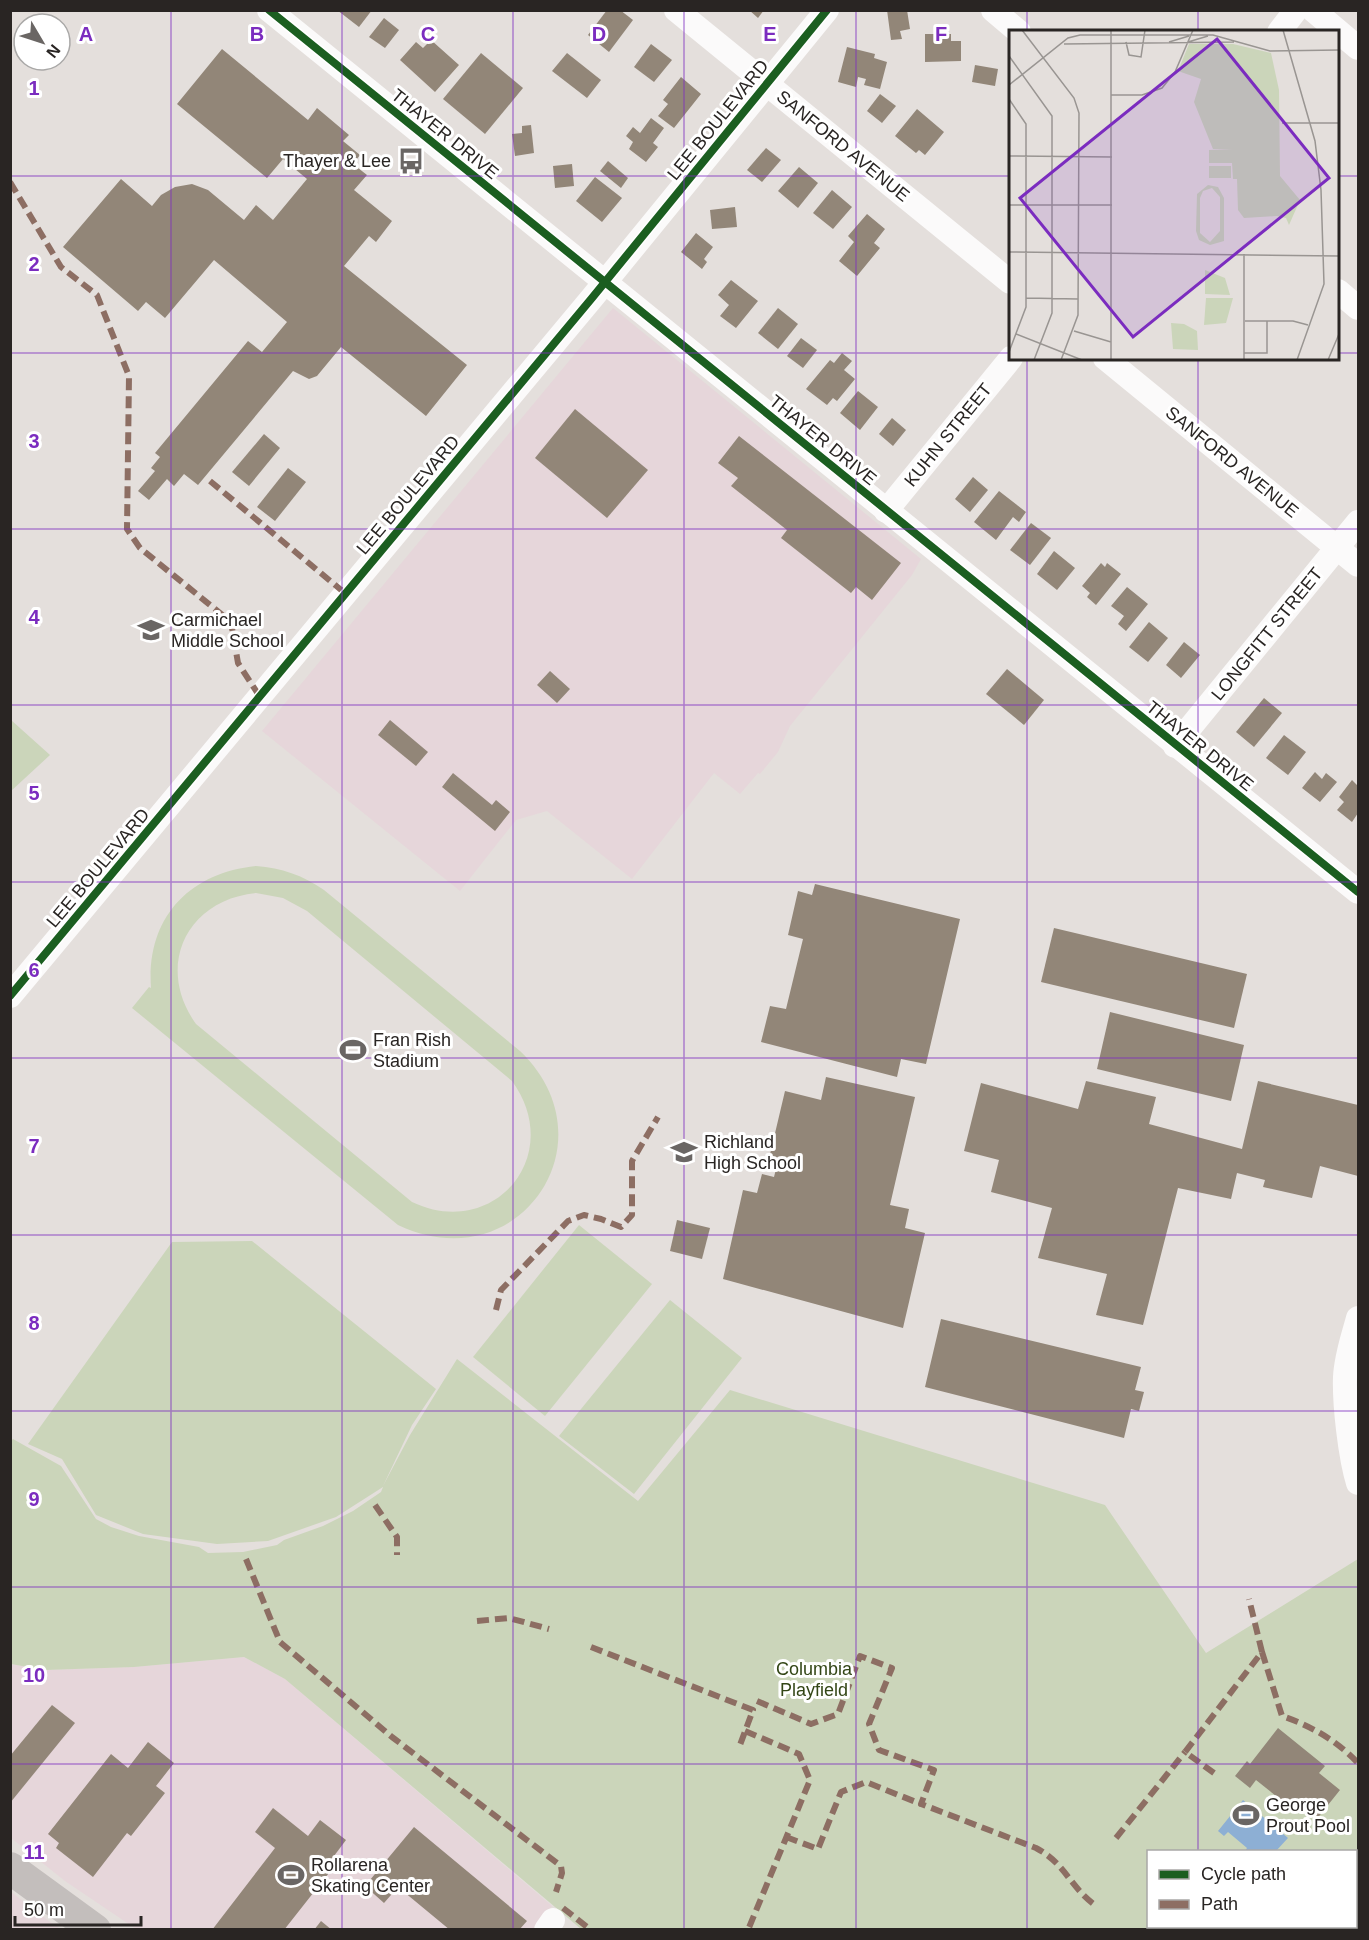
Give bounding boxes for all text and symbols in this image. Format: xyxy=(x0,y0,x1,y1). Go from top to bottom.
north arrow xyxy=(12,12,72,72)
text: A xyxy=(79,23,93,45)
text: B xyxy=(250,23,264,45)
text: C xyxy=(421,23,435,45)
text: D xyxy=(592,23,606,45)
text: E xyxy=(763,23,777,45)
text: F xyxy=(935,23,947,45)
inset map xyxy=(1009,30,1339,360)
text: N xyxy=(43,41,64,61)
street label: LEE BOULEVARD xyxy=(663,56,773,184)
text: 1 xyxy=(28,77,40,99)
street label: THAYER DRIVE xyxy=(388,85,502,183)
street label: SANFORD AVENUE xyxy=(773,86,913,206)
bus stop icon: Thayer & Lee xyxy=(396,146,426,176)
place label: Thayer & Lee xyxy=(283,151,391,171)
text: 2 xyxy=(28,253,40,275)
street label: KUHN STREET xyxy=(900,379,996,491)
street label: THAYER DRIVE xyxy=(766,391,880,489)
street label: SANFORD AVENUE xyxy=(1162,402,1302,522)
text: 3 xyxy=(28,430,40,452)
street label: LEE BOULEVARD xyxy=(353,432,463,558)
street label: LONGFITT STREET xyxy=(1207,564,1327,704)
text: 4 xyxy=(28,606,40,628)
place label: Carmichael Middle School xyxy=(171,610,284,651)
school or university icon: Carmichael Middle School xyxy=(136,615,166,645)
street label: THAYER DRIVE xyxy=(1143,697,1257,795)
text: 5 xyxy=(28,782,40,804)
street label: LEE BOULEVARD xyxy=(43,805,153,931)
text: 6 xyxy=(28,959,40,981)
place label: Fran Rish Stadium xyxy=(373,1030,451,1071)
sports icon: Fran Rish Stadium xyxy=(338,1035,368,1065)
place label: Richland High School xyxy=(704,1132,801,1173)
text: 7 xyxy=(28,1135,40,1157)
school or university icon: Richland High School xyxy=(669,1137,699,1167)
text: 8 xyxy=(28,1312,40,1334)
text: 9 xyxy=(28,1488,40,1510)
park label: Columbia Playfield xyxy=(776,1659,853,1700)
text: 10 xyxy=(23,1664,45,1686)
place label: George Prout Pool xyxy=(1266,1795,1350,1836)
sports icon: George Prout Pool xyxy=(1231,1800,1261,1830)
text: 11 xyxy=(23,1841,45,1863)
legend xyxy=(1147,1850,1357,1928)
place label: Rollarena Skating Center xyxy=(311,1855,430,1896)
sports icon: Rollarena Skating Center xyxy=(276,1860,306,1890)
text: Cycle path xyxy=(1201,1864,1286,1884)
scale bar xyxy=(15,1889,141,1927)
text: Path xyxy=(1201,1894,1238,1914)
text: 50 m xyxy=(24,1900,64,1920)

